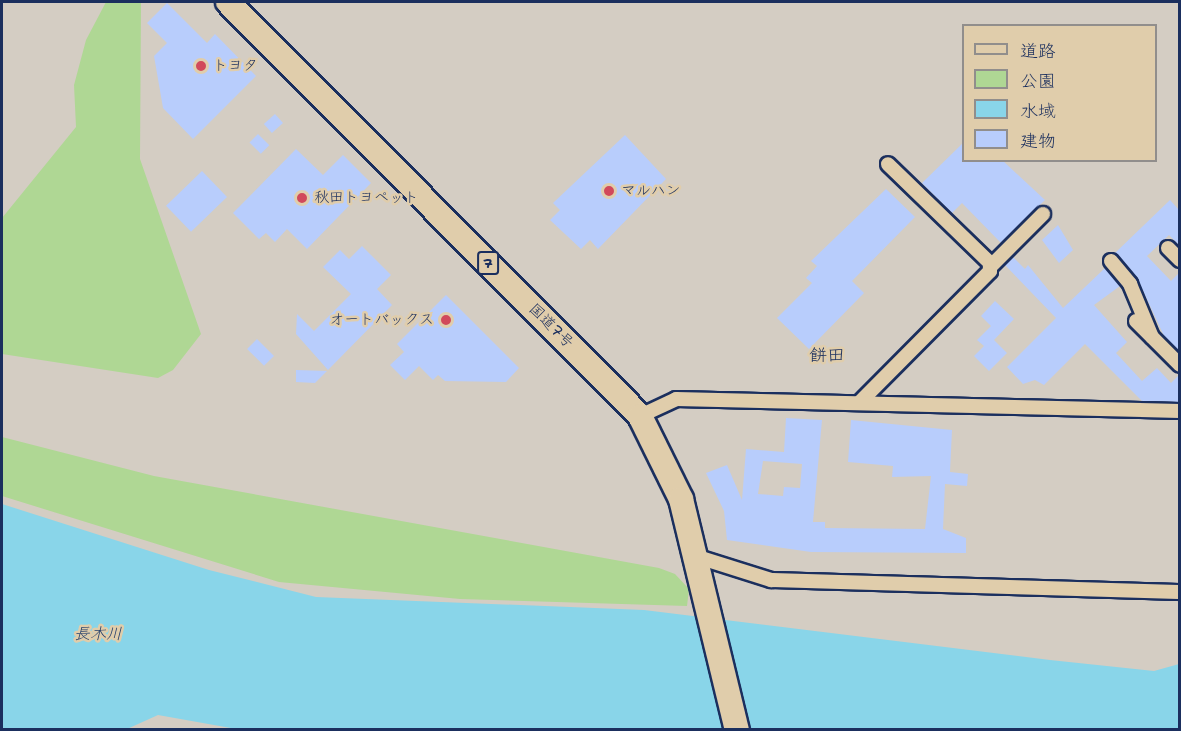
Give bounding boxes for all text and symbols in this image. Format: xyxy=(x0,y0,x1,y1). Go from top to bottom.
legend xyxy=(962,24,1157,162)
text: 道路 xyxy=(1020,39,1056,63)
place label: トヨタ xyxy=(213,57,258,75)
marker: トヨタ xyxy=(194,59,208,73)
text: 公園 xyxy=(1020,69,1056,93)
text: 水域 xyxy=(1020,99,1056,123)
text: 建物 xyxy=(1020,129,1056,153)
place label: マルハン xyxy=(621,182,681,200)
marker: マルハン xyxy=(602,184,616,198)
place label: 秋田トヨペット xyxy=(314,189,419,207)
marker: 秋田トヨペット xyxy=(295,191,309,205)
road number: 7 xyxy=(476,252,500,274)
street label: 国道7号 xyxy=(525,300,577,352)
place label: オートバックス xyxy=(329,311,434,329)
marker: オートバックス xyxy=(439,313,453,327)
district label: 餅田 xyxy=(809,344,845,366)
water label: 長木川 xyxy=(74,624,122,644)

